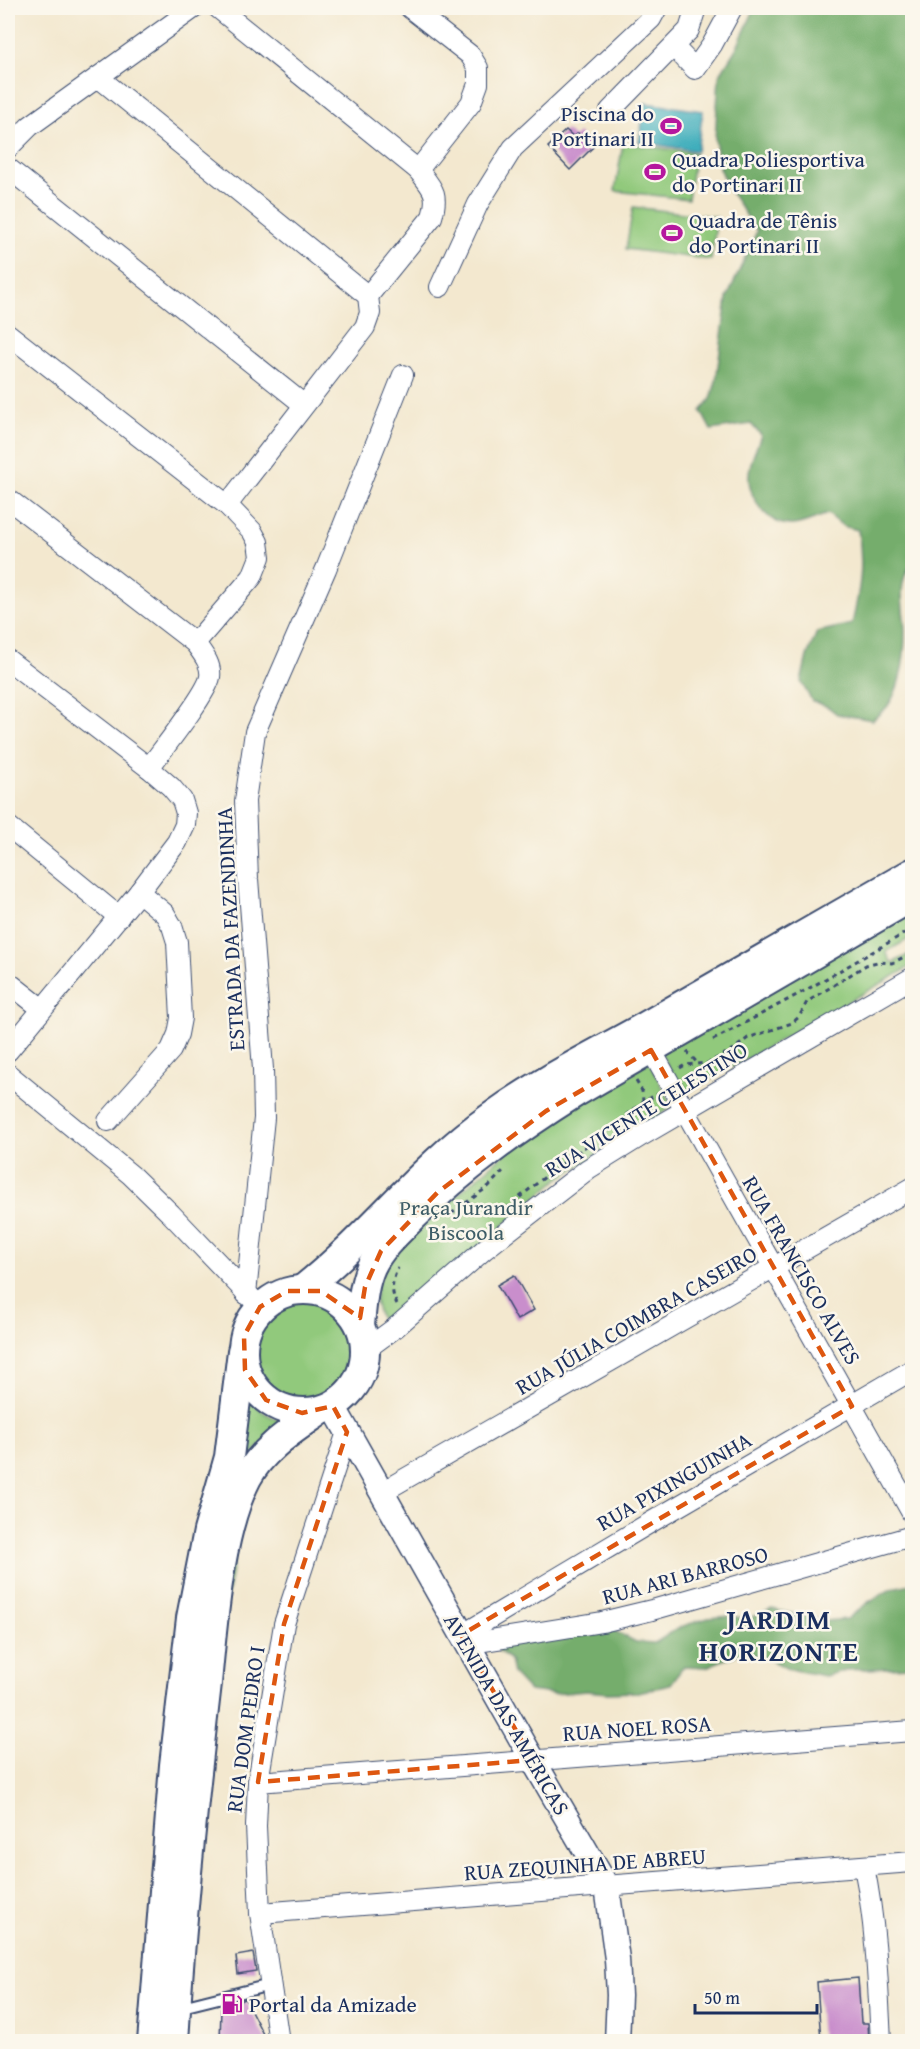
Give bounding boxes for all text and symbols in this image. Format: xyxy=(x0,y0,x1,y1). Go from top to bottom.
place label: Piscina do Portinari II xyxy=(552,97,654,154)
sports icon: Piscina do Portinari II xyxy=(659,114,683,138)
place label: Quadra Poliesportiva do Portinari II xyxy=(672,143,866,200)
sports icon: Quadra Poliesportiva do Portinari II xyxy=(643,160,667,184)
place label: Quadra de Tênis do Portinari II xyxy=(689,204,837,261)
sports icon: Quadra de Tênis do Portinari II xyxy=(660,221,684,245)
street label: ESTRADA DA FAZENDINHA xyxy=(208,806,252,1052)
street label: RUA VICENTE CELESTINO xyxy=(538,1033,754,1185)
street label: RUA FRANCISCO ALVES xyxy=(735,1170,869,1370)
park label: Praça Jurandir Biscoola xyxy=(399,1191,533,1248)
street label: RUA JÚLIA COIMBRA CASEIRO xyxy=(509,1238,763,1402)
street label: RUA PIXINGUINHA xyxy=(591,1423,758,1538)
street label: RUA ARI BARROSO xyxy=(599,1537,771,1613)
district label: JARDIM HORIZONTE xyxy=(699,1598,859,1671)
street label: AVENIDA DAS AMÉRICAS xyxy=(436,1607,578,1821)
street label: RUA DOM PEDRO I xyxy=(217,1644,273,1814)
street label: RUA NOEL ROSA xyxy=(562,1707,713,1749)
street label: RUA ZEQUINHA DE ABREU xyxy=(463,1840,707,1888)
scale bar xyxy=(695,1977,816,2015)
text: 50 m xyxy=(704,1984,740,2011)
place label: Portal da Amizade xyxy=(249,1988,417,2020)
fuel station icon: Portal da Amizade xyxy=(220,1992,244,2016)

